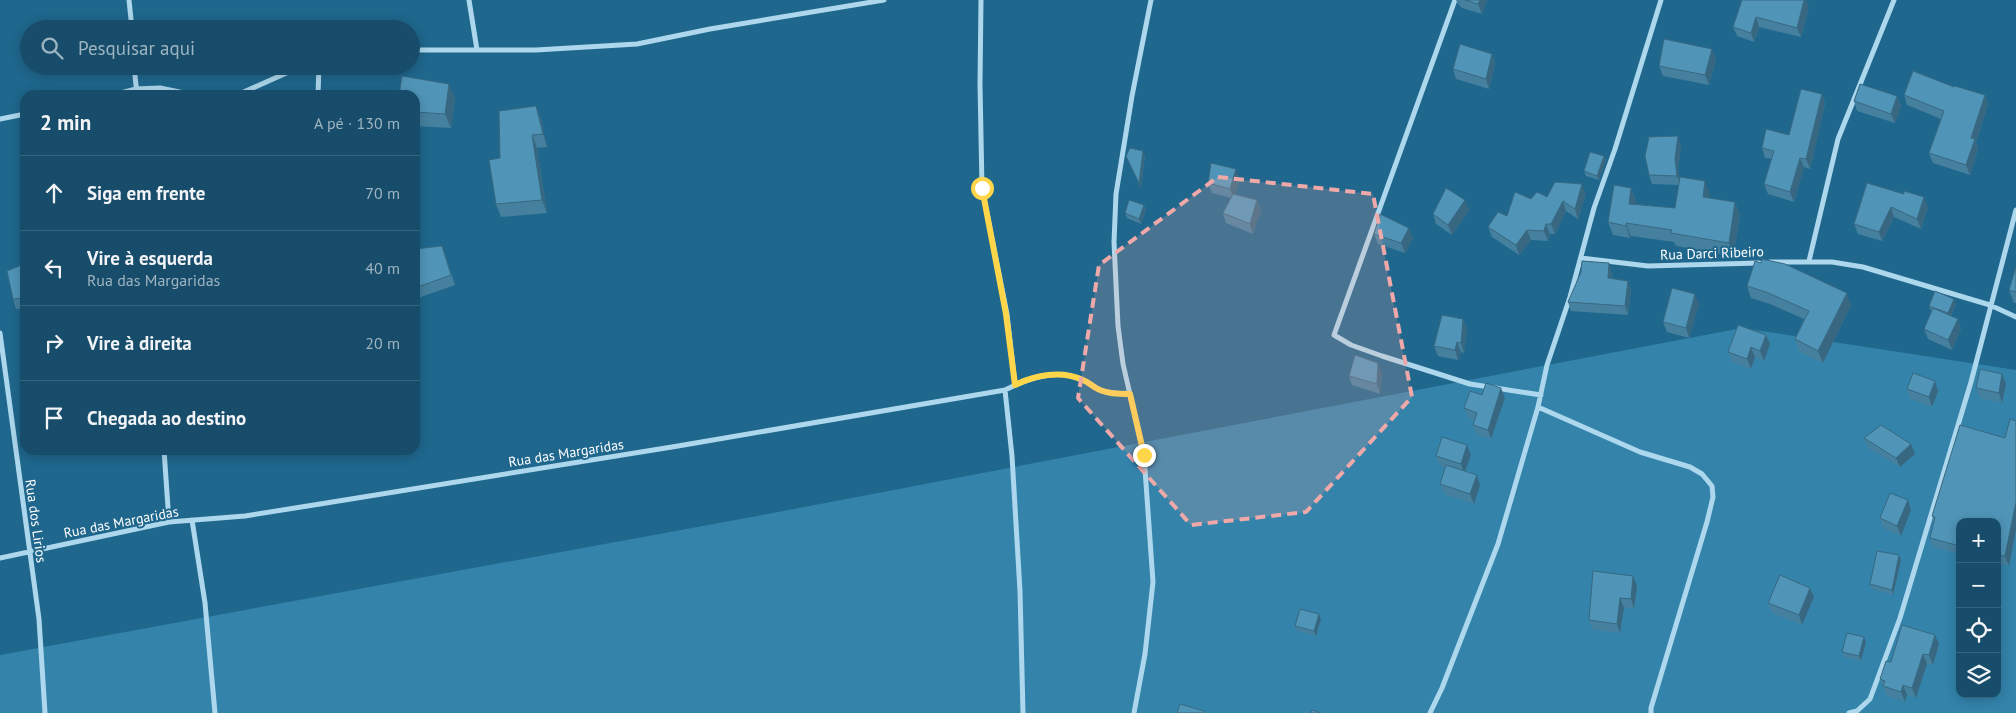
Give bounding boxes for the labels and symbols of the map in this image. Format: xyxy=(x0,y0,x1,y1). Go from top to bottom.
route start xyxy=(971,177,994,200)
street label: Rua Darci Ribeiro xyxy=(1660,242,1764,264)
street label: Rua das Margaridas xyxy=(507,435,625,471)
route end xyxy=(1133,444,1156,467)
street label: Rua dos Lirios xyxy=(21,478,51,564)
street label: Rua das Margaridas xyxy=(62,502,180,542)

